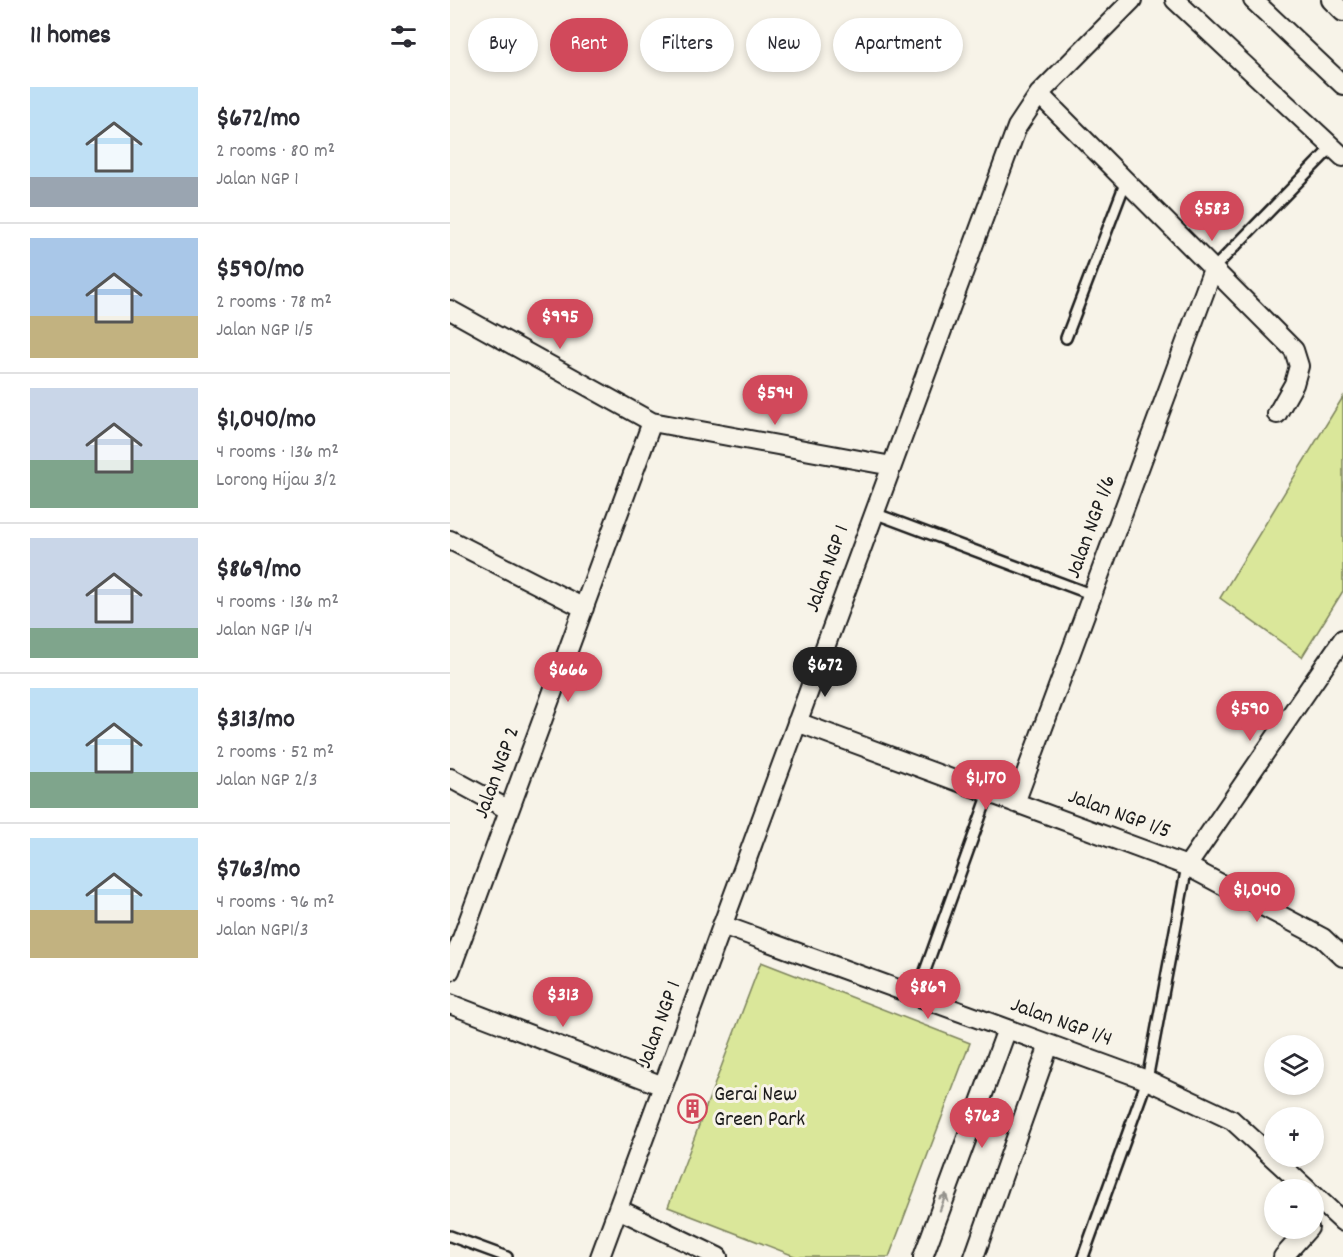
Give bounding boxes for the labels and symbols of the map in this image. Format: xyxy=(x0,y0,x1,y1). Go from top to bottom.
pin: $583 xyxy=(1176,191,1248,242)
pin: $995 xyxy=(524,299,596,350)
pin: $594 xyxy=(739,375,811,426)
street label: Jalan NGP 1/6 xyxy=(1059,471,1125,583)
street label: Jalan NGP 1 xyxy=(798,521,858,617)
pin: $672 xyxy=(789,647,861,698)
pin: $666 xyxy=(532,652,604,703)
pin: $590 xyxy=(1214,691,1286,742)
street label: Jalan NGP 2 xyxy=(467,723,529,823)
pin: $1,170 xyxy=(937,760,1035,811)
street label: Jalan NGP 1/5 xyxy=(1063,782,1175,848)
pin: $1,040 xyxy=(1208,872,1306,923)
pin: $869 xyxy=(892,969,964,1020)
pin: $313 xyxy=(527,977,599,1028)
street label: Jalan NGP 1 xyxy=(630,977,690,1073)
street label: Jalan NGP 1/4 xyxy=(1006,990,1116,1056)
place label: Gerai New Green Park xyxy=(714,1080,805,1136)
building icon: Gerai New Green Park xyxy=(677,1092,709,1124)
pin: $763 xyxy=(946,1098,1018,1149)
one-way arrow xyxy=(938,1193,949,1212)

